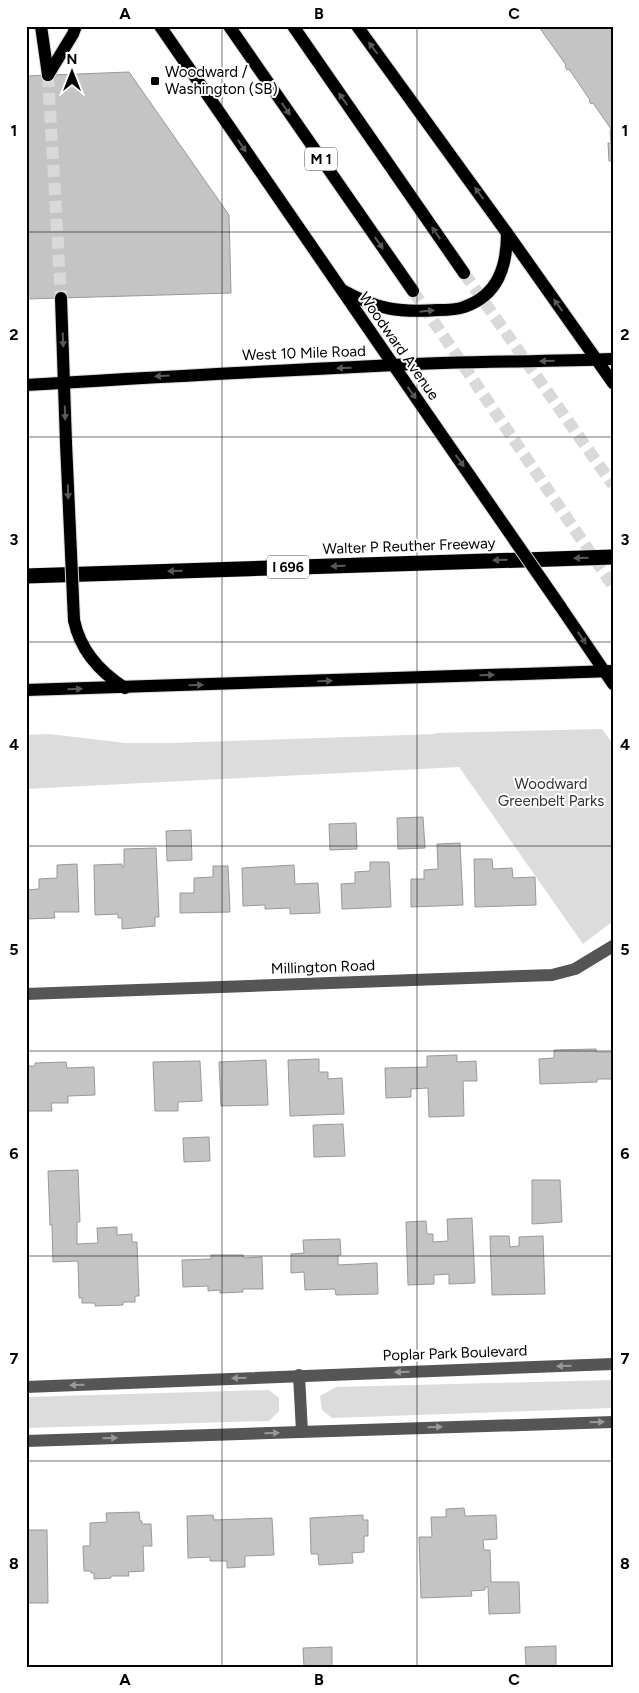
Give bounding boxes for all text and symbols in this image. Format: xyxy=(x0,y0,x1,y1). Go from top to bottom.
text: A xyxy=(119,4,131,23)
text: B xyxy=(314,4,324,23)
text: C xyxy=(508,4,520,23)
one-way arrow xyxy=(368,41,378,55)
north arrow xyxy=(48,48,98,98)
text: N xyxy=(67,51,77,68)
place label: Woodward / Washington (SB) xyxy=(165,63,278,98)
marker: Woodward / Washington (SB) xyxy=(149,75,161,87)
one-way arrow xyxy=(338,92,348,106)
one-way arrow xyxy=(281,103,291,116)
text: 1 xyxy=(11,121,17,140)
text: 1 xyxy=(622,121,628,140)
one-way arrow xyxy=(237,140,247,153)
road number: M 1 xyxy=(305,148,337,170)
one-way arrow xyxy=(474,186,484,200)
one-way arrow xyxy=(431,226,441,239)
one-way arrow xyxy=(374,236,384,250)
street label: Woodward Avenue xyxy=(355,289,443,403)
one-way arrow xyxy=(553,298,563,312)
one-way arrow xyxy=(419,307,435,315)
text: 2 xyxy=(9,325,19,344)
text: 2 xyxy=(620,325,630,344)
one-way arrow xyxy=(59,332,67,348)
street label: West 10 Mile Road xyxy=(242,342,366,364)
one-way arrow xyxy=(539,357,555,365)
one-way arrow xyxy=(336,365,352,373)
one-way arrow xyxy=(154,373,170,381)
one-way arrow xyxy=(407,386,417,400)
one-way arrow xyxy=(62,405,70,421)
one-way arrow xyxy=(455,454,465,468)
one-way arrow xyxy=(65,484,73,500)
text: 3 xyxy=(10,530,19,549)
text: 3 xyxy=(621,530,630,549)
street label: Walter P Reuther Freeway xyxy=(322,534,496,558)
one-way arrow xyxy=(573,554,589,562)
road number: I 696 xyxy=(267,556,309,578)
one-way arrow xyxy=(492,556,508,564)
one-way arrow xyxy=(329,562,345,570)
one-way arrow xyxy=(167,567,183,575)
one-way arrow xyxy=(577,632,587,645)
one-way arrow xyxy=(479,671,495,679)
one-way arrow xyxy=(317,676,333,684)
one-way arrow xyxy=(188,681,204,689)
one-way arrow xyxy=(67,685,83,693)
text: 4 xyxy=(9,735,19,754)
text: 4 xyxy=(620,735,630,754)
park label: Woodward Greenbelt Parks xyxy=(498,775,604,810)
text: 5 xyxy=(9,940,19,959)
text: 5 xyxy=(620,940,630,959)
street label: Millington Road xyxy=(271,956,375,978)
text: 6 xyxy=(9,1144,19,1163)
text: 6 xyxy=(620,1144,630,1163)
street label: Poplar Park Boulevard xyxy=(382,1341,528,1365)
text: 7 xyxy=(10,1349,19,1368)
text: 7 xyxy=(621,1349,630,1368)
one-way arrow xyxy=(556,1362,572,1370)
one-way arrow xyxy=(393,1368,409,1376)
one-way arrow xyxy=(231,1374,247,1382)
one-way arrow xyxy=(69,1381,85,1389)
one-way arrow xyxy=(589,1418,605,1426)
one-way arrow xyxy=(427,1423,443,1431)
one-way arrow xyxy=(265,1428,281,1436)
one-way arrow xyxy=(102,1434,118,1442)
text: 8 xyxy=(9,1554,19,1573)
text: 8 xyxy=(620,1554,630,1573)
text: A xyxy=(119,1670,131,1689)
text: B xyxy=(314,1670,324,1689)
text: C xyxy=(508,1670,520,1689)

